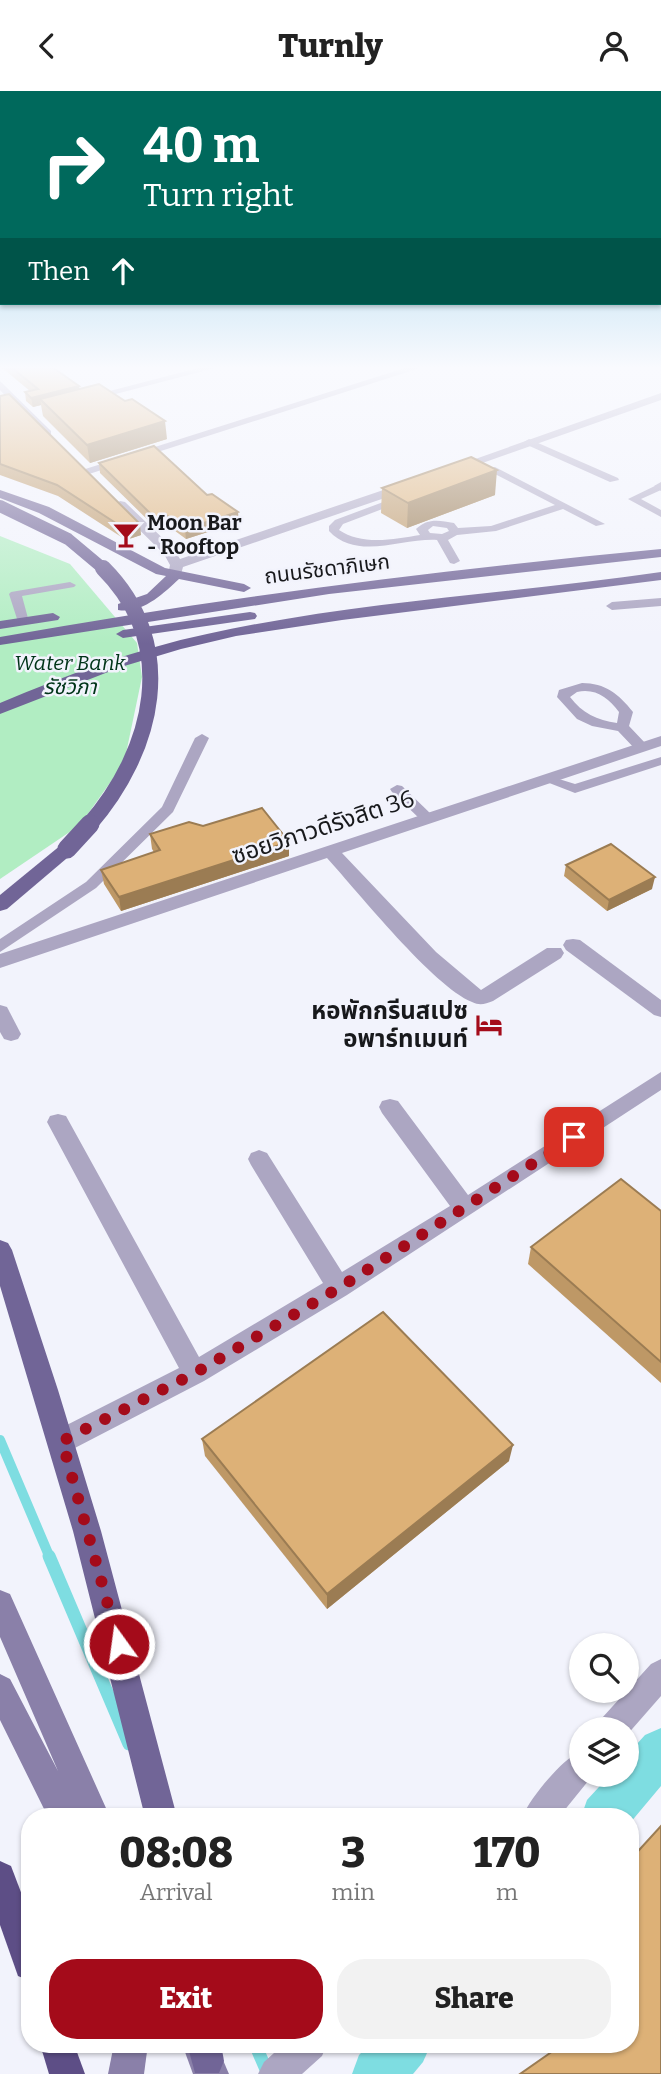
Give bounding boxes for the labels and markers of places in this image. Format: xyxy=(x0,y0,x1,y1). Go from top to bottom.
place label: Moon Bar - Rooftop xyxy=(147,510,242,560)
bar icon: Moon Bar - Rooftop xyxy=(111,520,141,550)
place label: หอพักกรีนสเปซ อพาร์ทเมนท์ xyxy=(311,997,468,1053)
hotel icon: หอพักกรีนสเปซ อพาร์ทเมนท์ xyxy=(474,1010,504,1040)
pin xyxy=(544,1107,604,1167)

